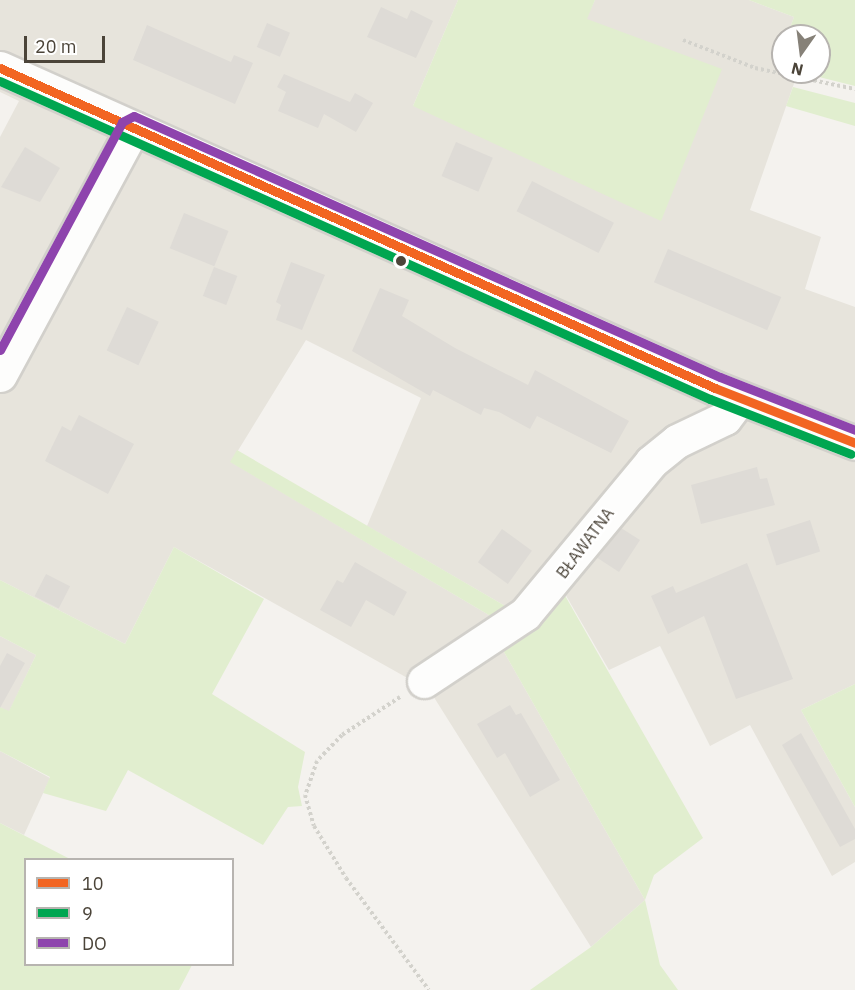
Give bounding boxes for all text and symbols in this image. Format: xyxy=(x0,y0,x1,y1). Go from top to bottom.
scale bar xyxy=(27,24,108,62)
north arrow xyxy=(771,24,831,84)
text: 20 m xyxy=(35,35,77,58)
text: N xyxy=(789,58,805,81)
unlabelled marker xyxy=(395,255,407,267)
street label: BŁAWATNA xyxy=(552,504,618,582)
legend xyxy=(24,858,234,966)
text: 10 xyxy=(82,872,104,895)
text: 9 xyxy=(82,902,93,925)
text: DO xyxy=(82,932,107,955)

